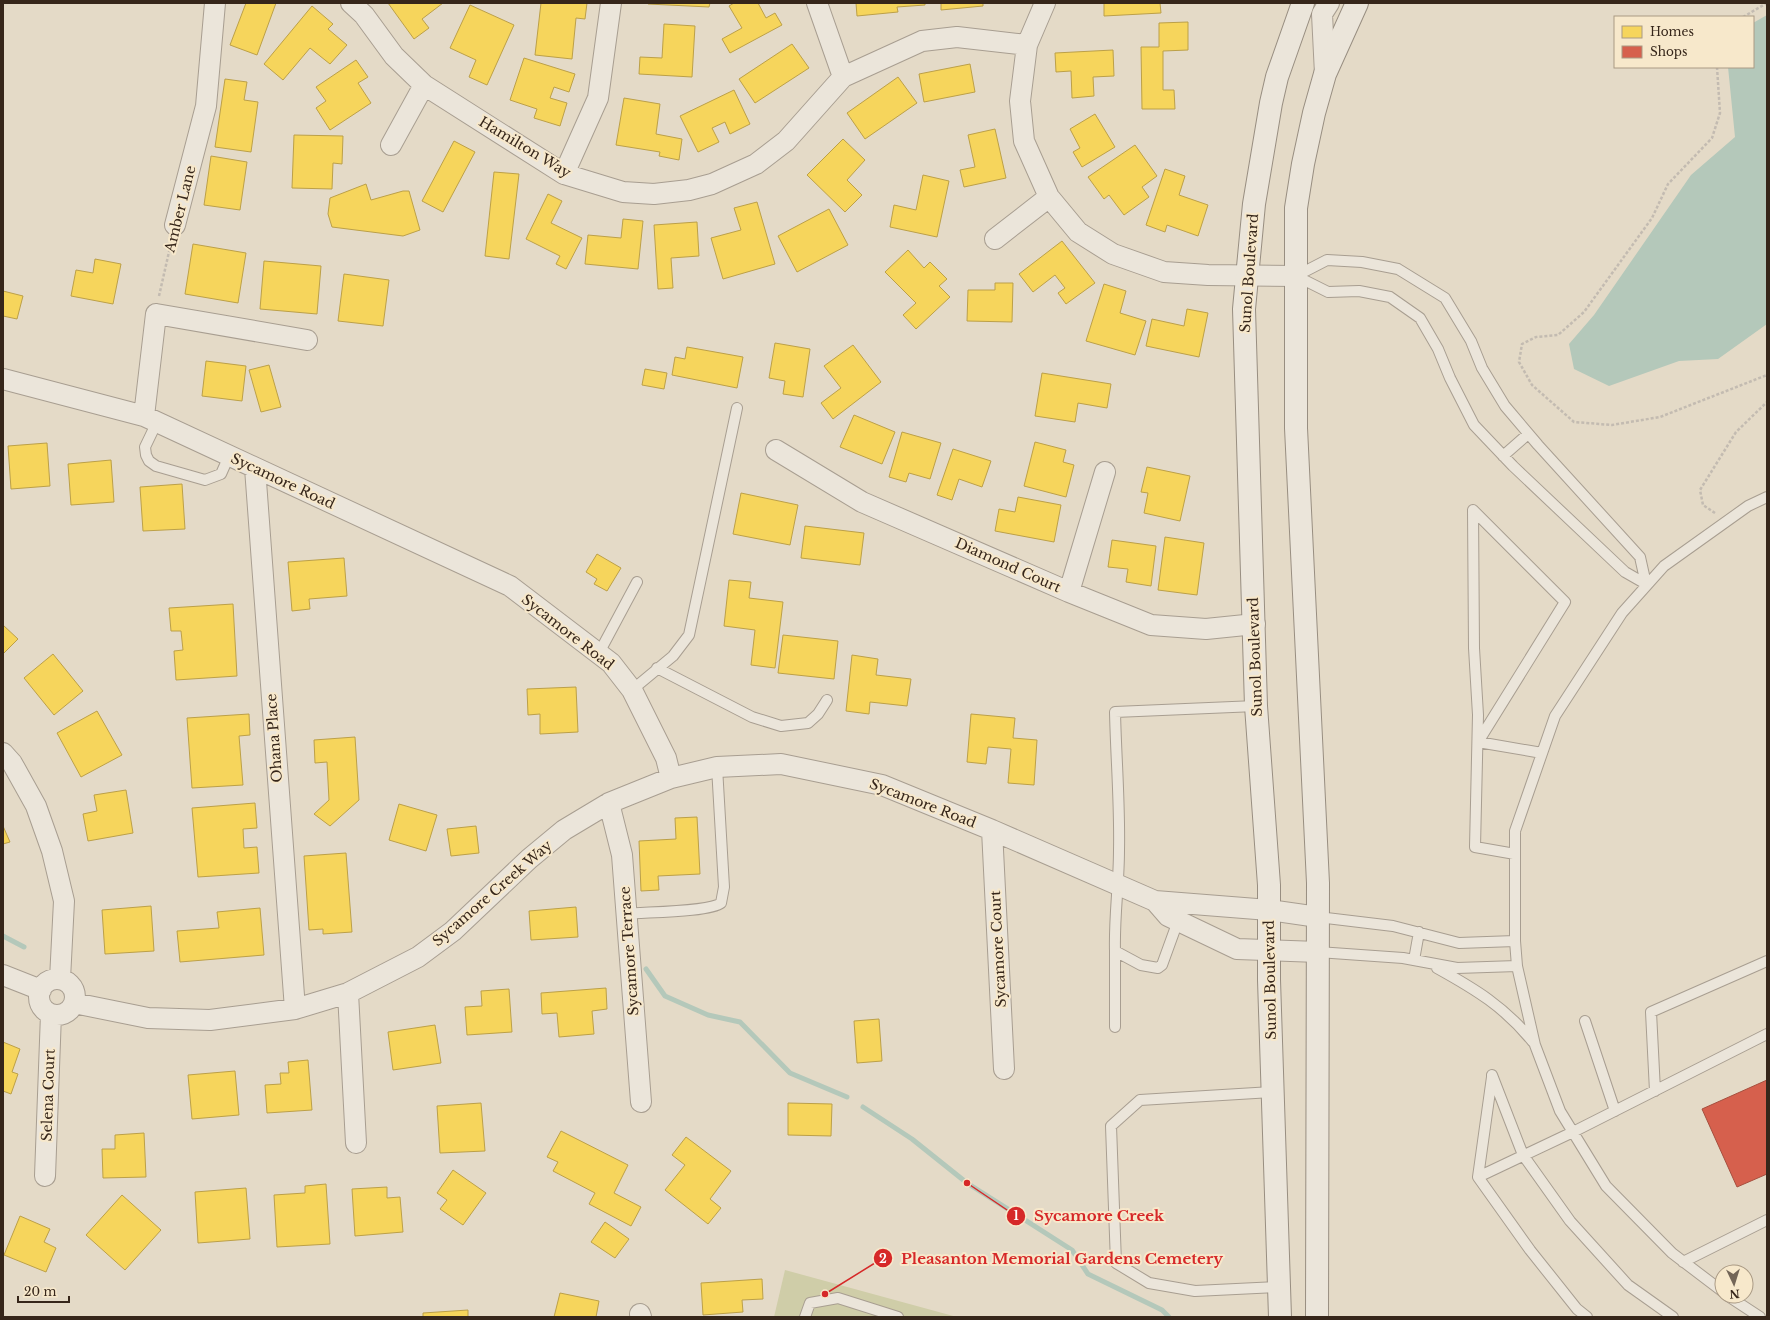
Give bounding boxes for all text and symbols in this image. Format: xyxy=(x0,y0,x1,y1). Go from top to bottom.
legend xyxy=(1614,16,1754,68)
text: Homes xyxy=(1650,24,1694,39)
text: Shops xyxy=(1650,44,1687,59)
street label: Hamilton Way xyxy=(476,112,574,182)
street label: Amber Lane xyxy=(160,164,199,255)
street label: Sunol Boulevard xyxy=(1236,212,1262,333)
street label: Sycamore Road xyxy=(228,449,338,513)
street label: Diamond Court xyxy=(952,534,1064,597)
street label: Sycamore Road xyxy=(518,590,618,674)
street label: Sunol Boulevard xyxy=(1244,596,1266,717)
street label: Ohana Place xyxy=(262,693,286,783)
street label: Sycamore Road xyxy=(867,774,979,832)
street label: Sycamore Creek Way xyxy=(428,836,556,950)
street label: Sycamore Terrace xyxy=(616,886,642,1016)
street label: Sycamore Court xyxy=(986,889,1010,1008)
street label: Sunol Boulevard xyxy=(1260,920,1280,1040)
street label: Selena Court xyxy=(37,1048,59,1142)
callout: Sycamore Creek xyxy=(1006,1203,1172,1230)
text: Sycamore Creek xyxy=(1034,1206,1165,1225)
text: 1 xyxy=(1013,1208,1019,1223)
callout: Pleasanton Memorial Gardens Cemetery xyxy=(873,1245,1231,1272)
text: Pleasanton Memorial Gardens Cemetery xyxy=(901,1249,1223,1268)
text: 2 xyxy=(879,1251,887,1266)
north arrow xyxy=(1714,1264,1754,1304)
scale bar xyxy=(18,1278,69,1304)
text: 20 m xyxy=(24,1284,56,1299)
text: N xyxy=(1728,1287,1740,1301)

